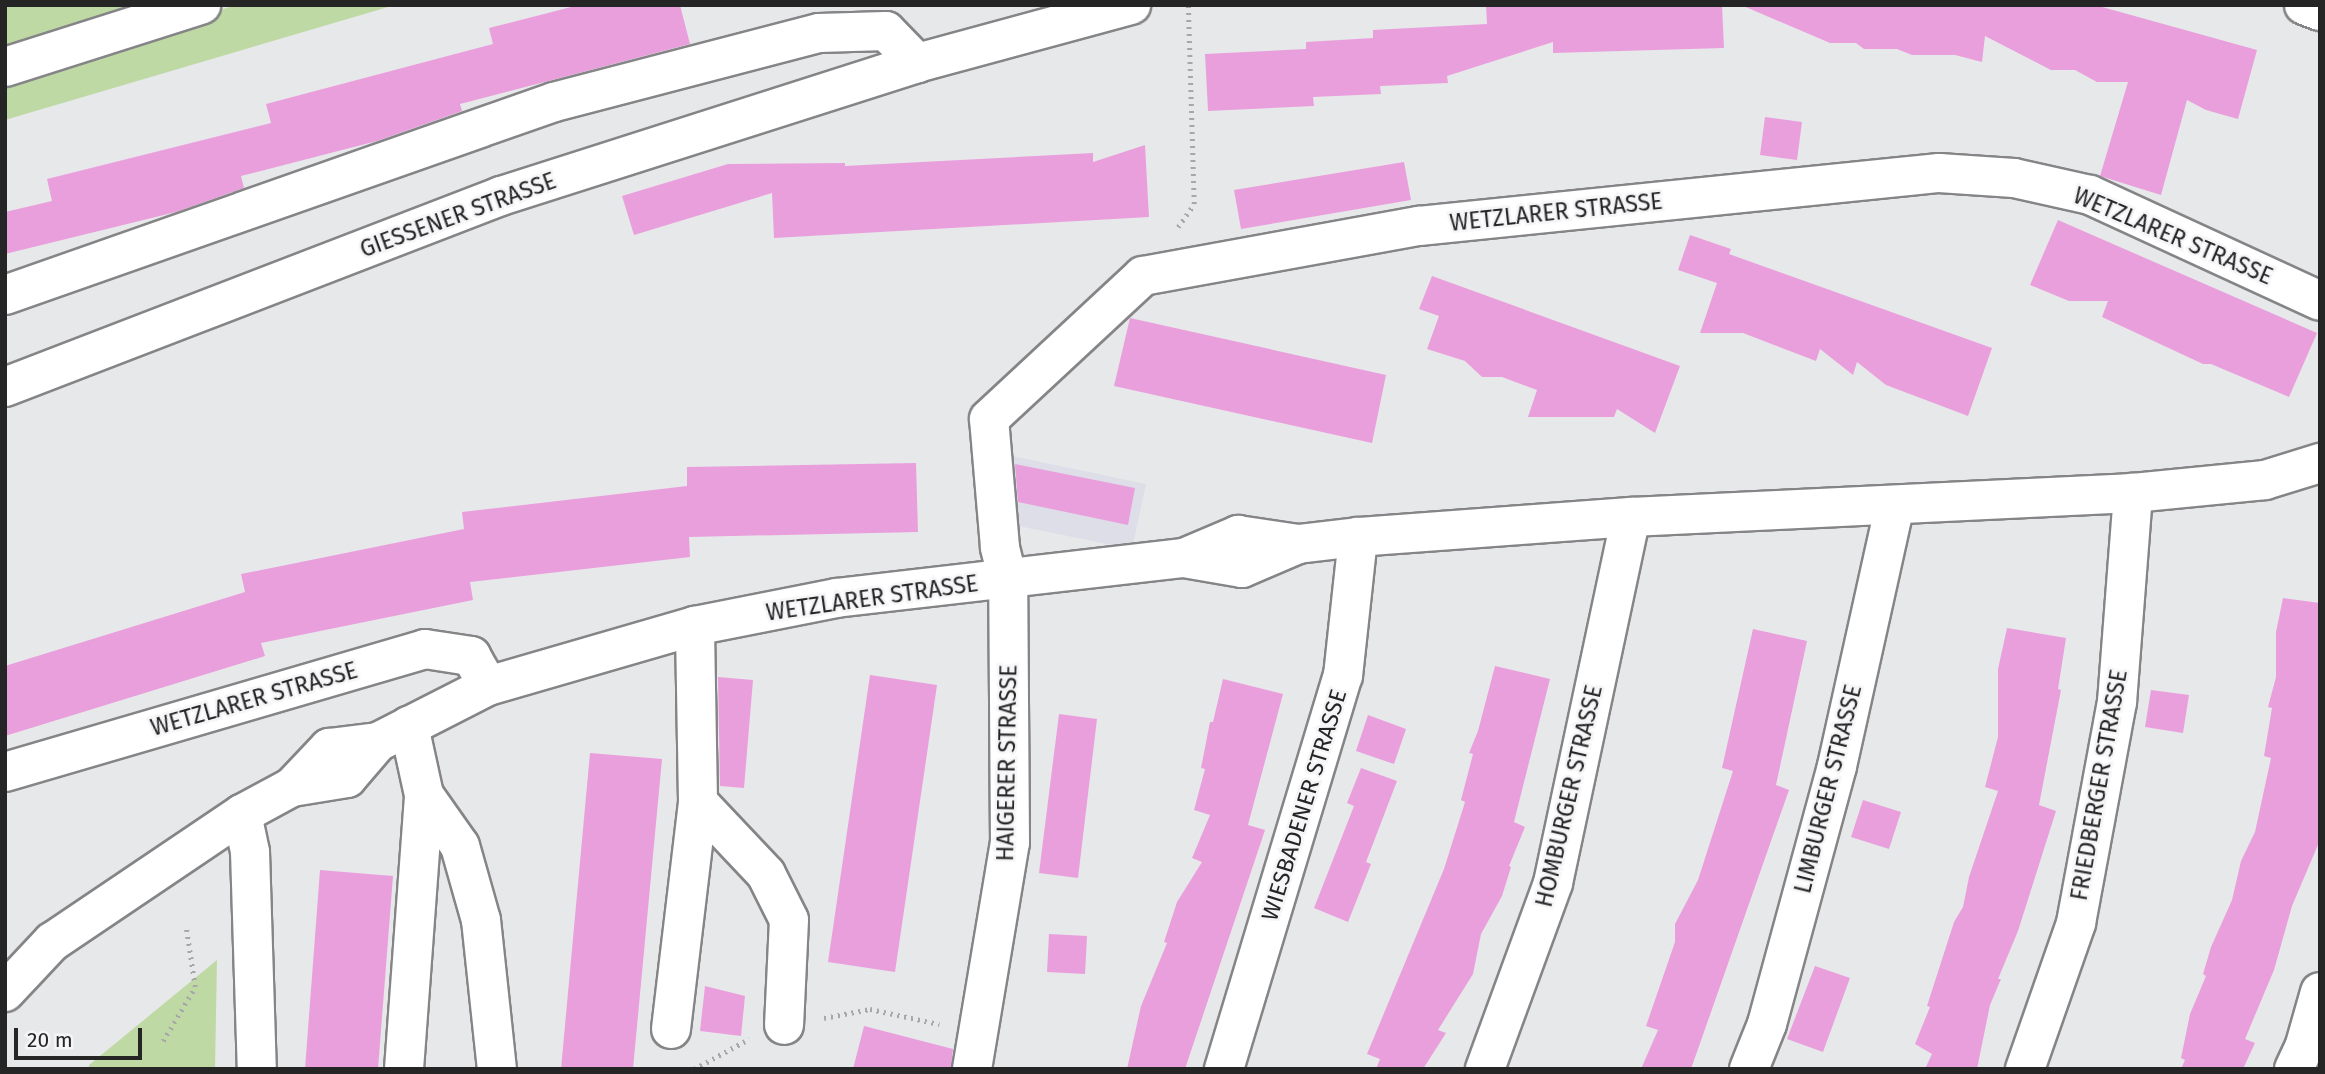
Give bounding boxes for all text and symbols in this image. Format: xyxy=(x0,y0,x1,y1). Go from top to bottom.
street label: GIESSENER STRASSE xyxy=(356,167,560,263)
street label: WETZLARER STRASSE xyxy=(2069,182,2277,290)
street label: WETZLARER STRASSE xyxy=(1448,187,1664,237)
street label: WETZLARER STRASSE xyxy=(764,569,980,627)
street label: WETZLARER STRASSE xyxy=(147,656,361,742)
street label: HAIGERER STRASSE xyxy=(991,664,1023,862)
street label: FRIEDBERGER STRASSE xyxy=(2065,667,2133,903)
street label: HOMBURGER STRASSE xyxy=(1530,682,1608,910)
street label: LIMBURGER STRASSE xyxy=(1789,682,1867,896)
street label: WIESBADENER STRASSE xyxy=(1256,686,1352,924)
scale bar xyxy=(18,1014,145,1058)
text: 20 m xyxy=(27,1027,73,1053)

